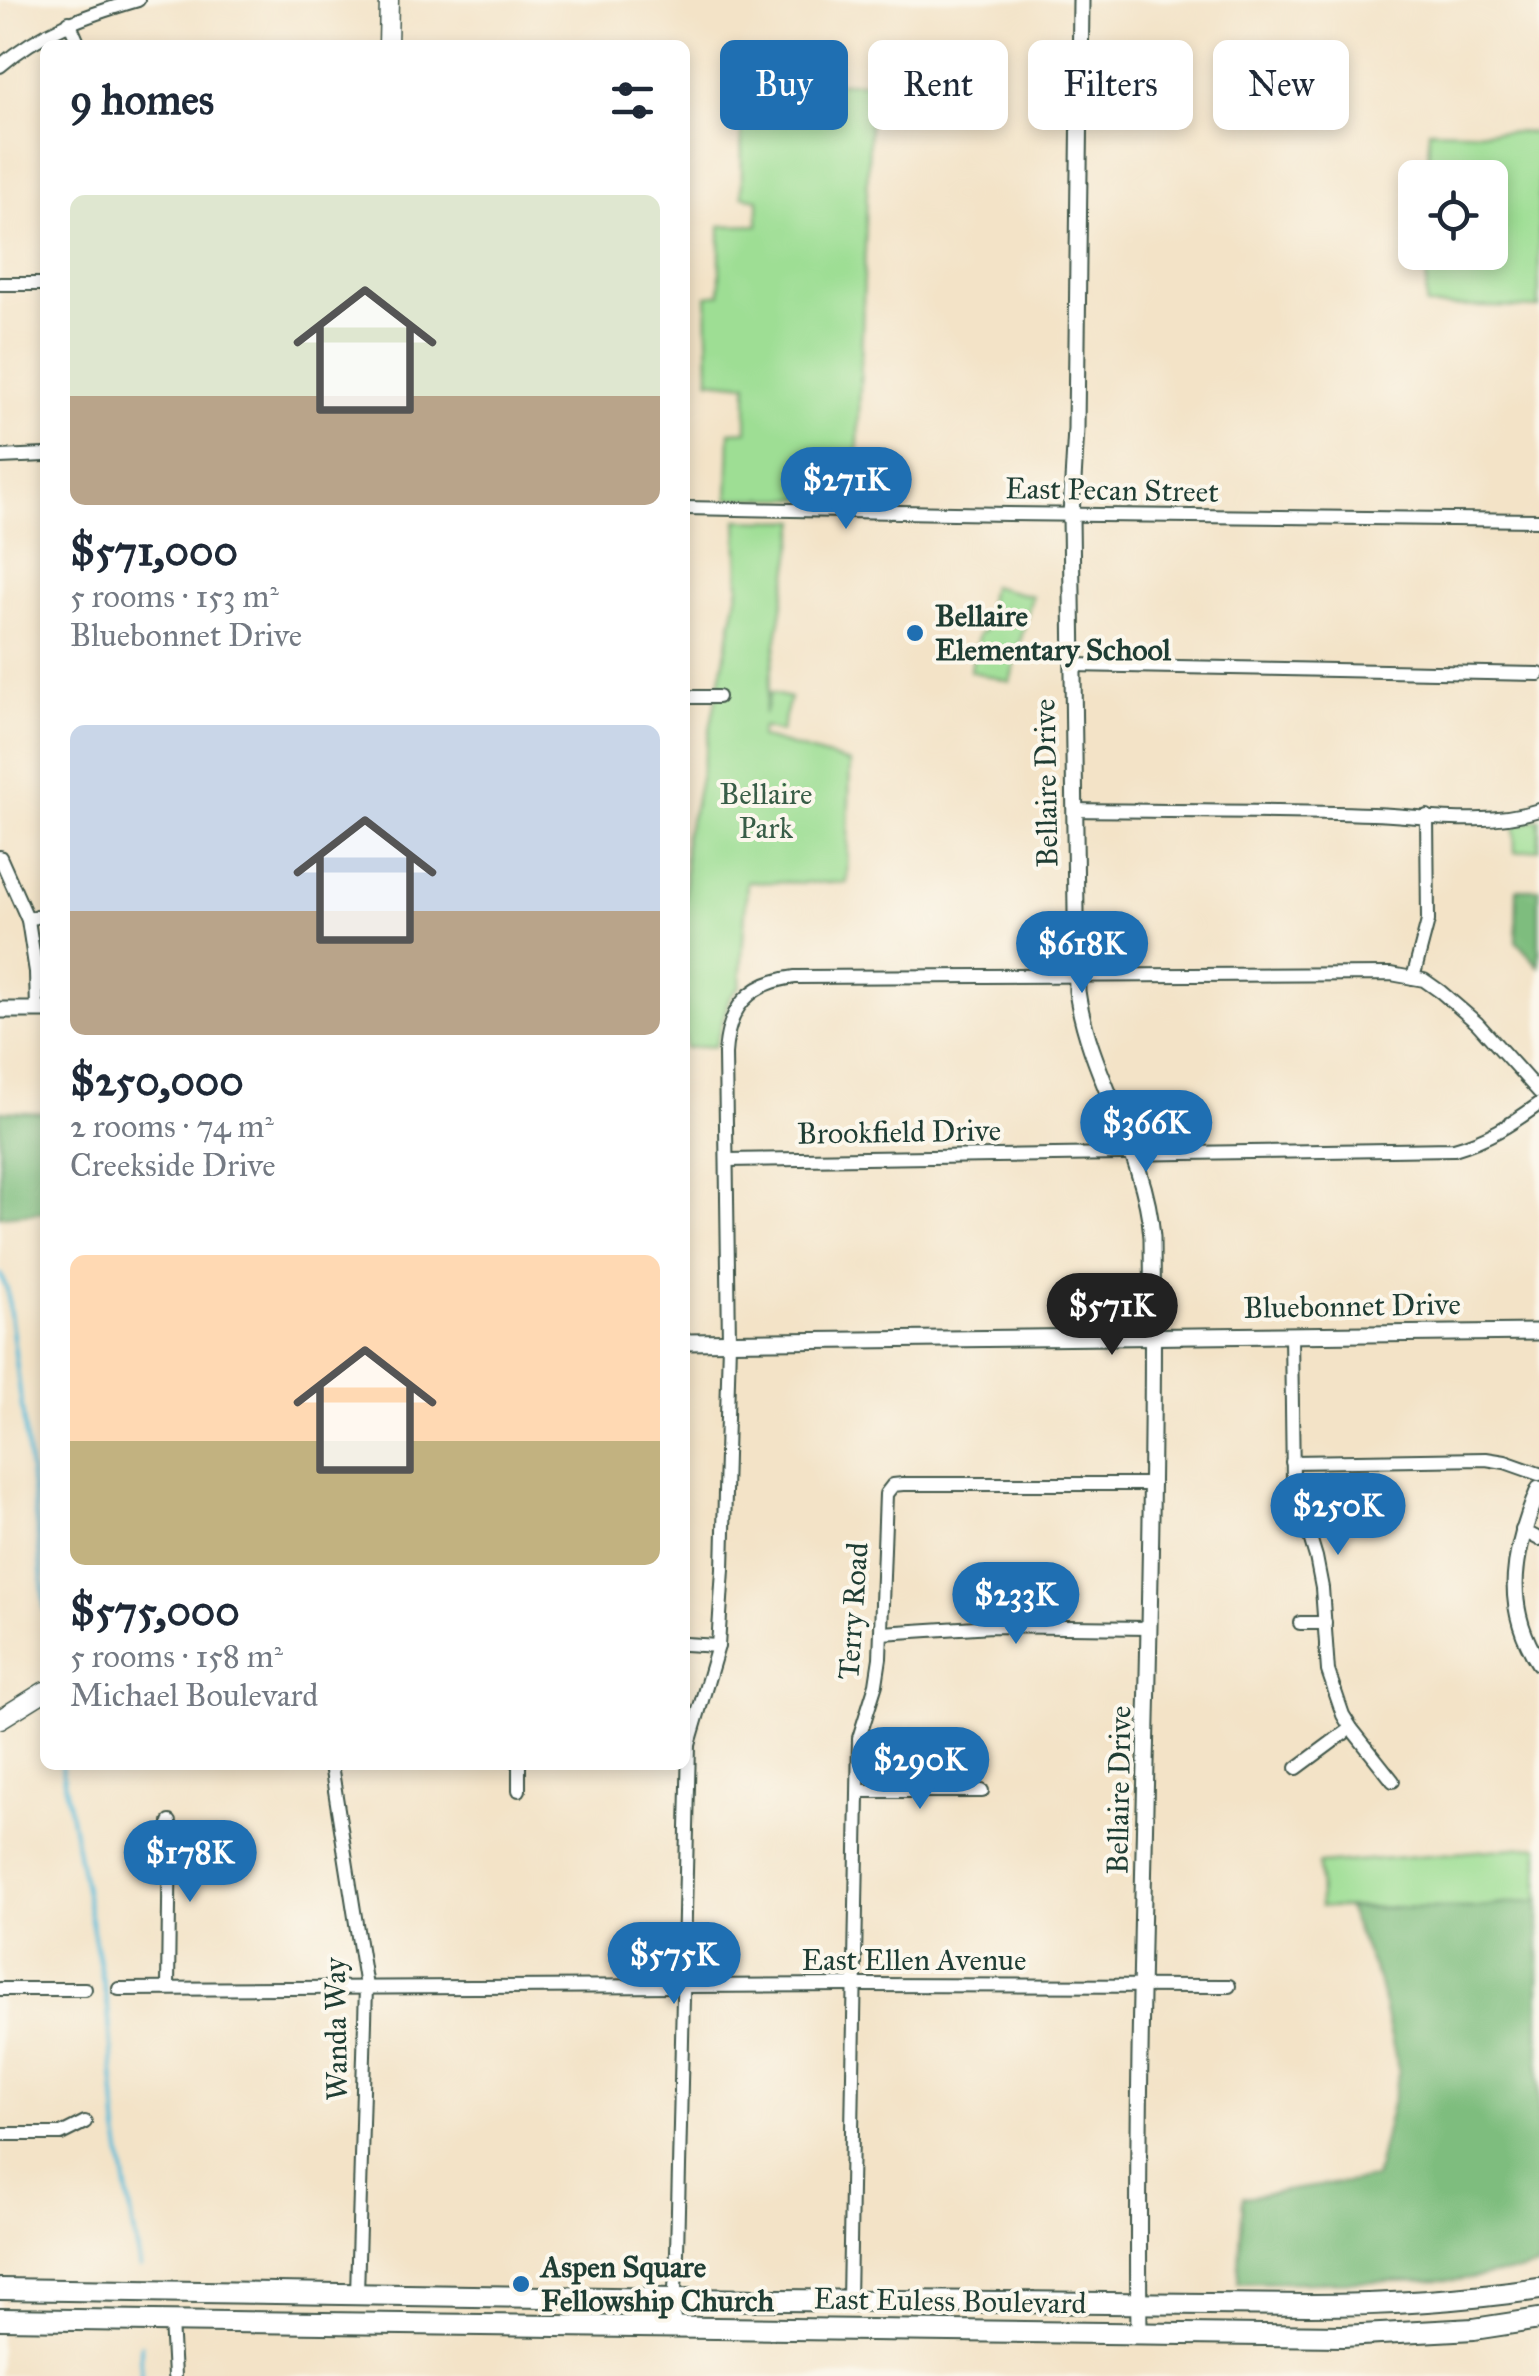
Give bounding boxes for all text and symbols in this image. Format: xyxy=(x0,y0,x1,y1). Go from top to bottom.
chip: Buy xyxy=(720,40,848,130)
chip: Rent xyxy=(868,40,1008,130)
chip: Filters xyxy=(1028,40,1193,130)
chip: New xyxy=(1213,40,1349,130)
icon: filters xyxy=(605,73,660,128)
text: 9 homes xyxy=(70,74,214,126)
map controls xyxy=(1398,160,1508,270)
button: locate xyxy=(1398,160,1508,270)
icon: home xyxy=(275,260,455,440)
pin: $271K xyxy=(776,447,916,532)
text: $271K xyxy=(803,460,889,499)
street label: East Pecan Street xyxy=(1005,470,1220,510)
text: $571,000 xyxy=(70,525,238,577)
text: 5 rooms · 153 m² xyxy=(70,577,279,616)
place label: Bellaire Elementary School xyxy=(935,598,1172,668)
text: Bluebonnet Drive xyxy=(70,616,302,655)
marker: Bellaire Elementary School xyxy=(904,622,926,644)
street label: Bellaire Drive xyxy=(1027,698,1065,868)
park label: Bellaire Park xyxy=(719,776,813,846)
icon: home xyxy=(275,790,455,970)
pin: $618K xyxy=(1012,911,1152,996)
text: $618K xyxy=(1038,924,1126,963)
text: $250,000 xyxy=(70,1055,244,1107)
pin: $366K xyxy=(1076,1090,1216,1175)
text: $366K xyxy=(1102,1103,1190,1142)
text: 2 rooms · 74 m² xyxy=(70,1107,274,1146)
street label: Brookfield Drive xyxy=(797,1112,1001,1152)
text: Creekside Drive xyxy=(70,1146,276,1185)
pin: $571K xyxy=(1042,1273,1182,1358)
text: $571K xyxy=(1069,1286,1155,1325)
street label: Bluebonnet Drive xyxy=(1243,1286,1461,1326)
icon: home xyxy=(275,1320,455,1500)
pin: $250K xyxy=(1268,1473,1408,1558)
text: $250K xyxy=(1293,1486,1383,1525)
street label: Terry Road xyxy=(830,1541,876,1681)
pin: $233K xyxy=(946,1562,1086,1647)
text: $233K xyxy=(974,1575,1058,1614)
text: $575,000 xyxy=(70,1585,240,1637)
text: 5 rooms · 158 m² xyxy=(70,1637,283,1676)
text: Michael Boulevard xyxy=(70,1676,318,1715)
street label: Bellaire Drive xyxy=(1100,1705,1138,1875)
pin: $290K xyxy=(850,1727,990,1812)
text: $290K xyxy=(873,1740,967,1779)
pin: $178K xyxy=(120,1820,260,1905)
text: $178K xyxy=(146,1833,234,1872)
pin: $575K xyxy=(604,1922,744,2007)
text: $575K xyxy=(630,1935,718,1974)
street label: East Ellen Avenue xyxy=(801,1942,1027,1978)
street label: Wanda Way xyxy=(317,1956,355,2101)
place label: Aspen Square Fellowship Church xyxy=(539,2249,774,2319)
marker: Aspen Square Fellowship Church xyxy=(510,2273,532,2295)
street label: East Euless Boulevard xyxy=(813,2281,1087,2321)

